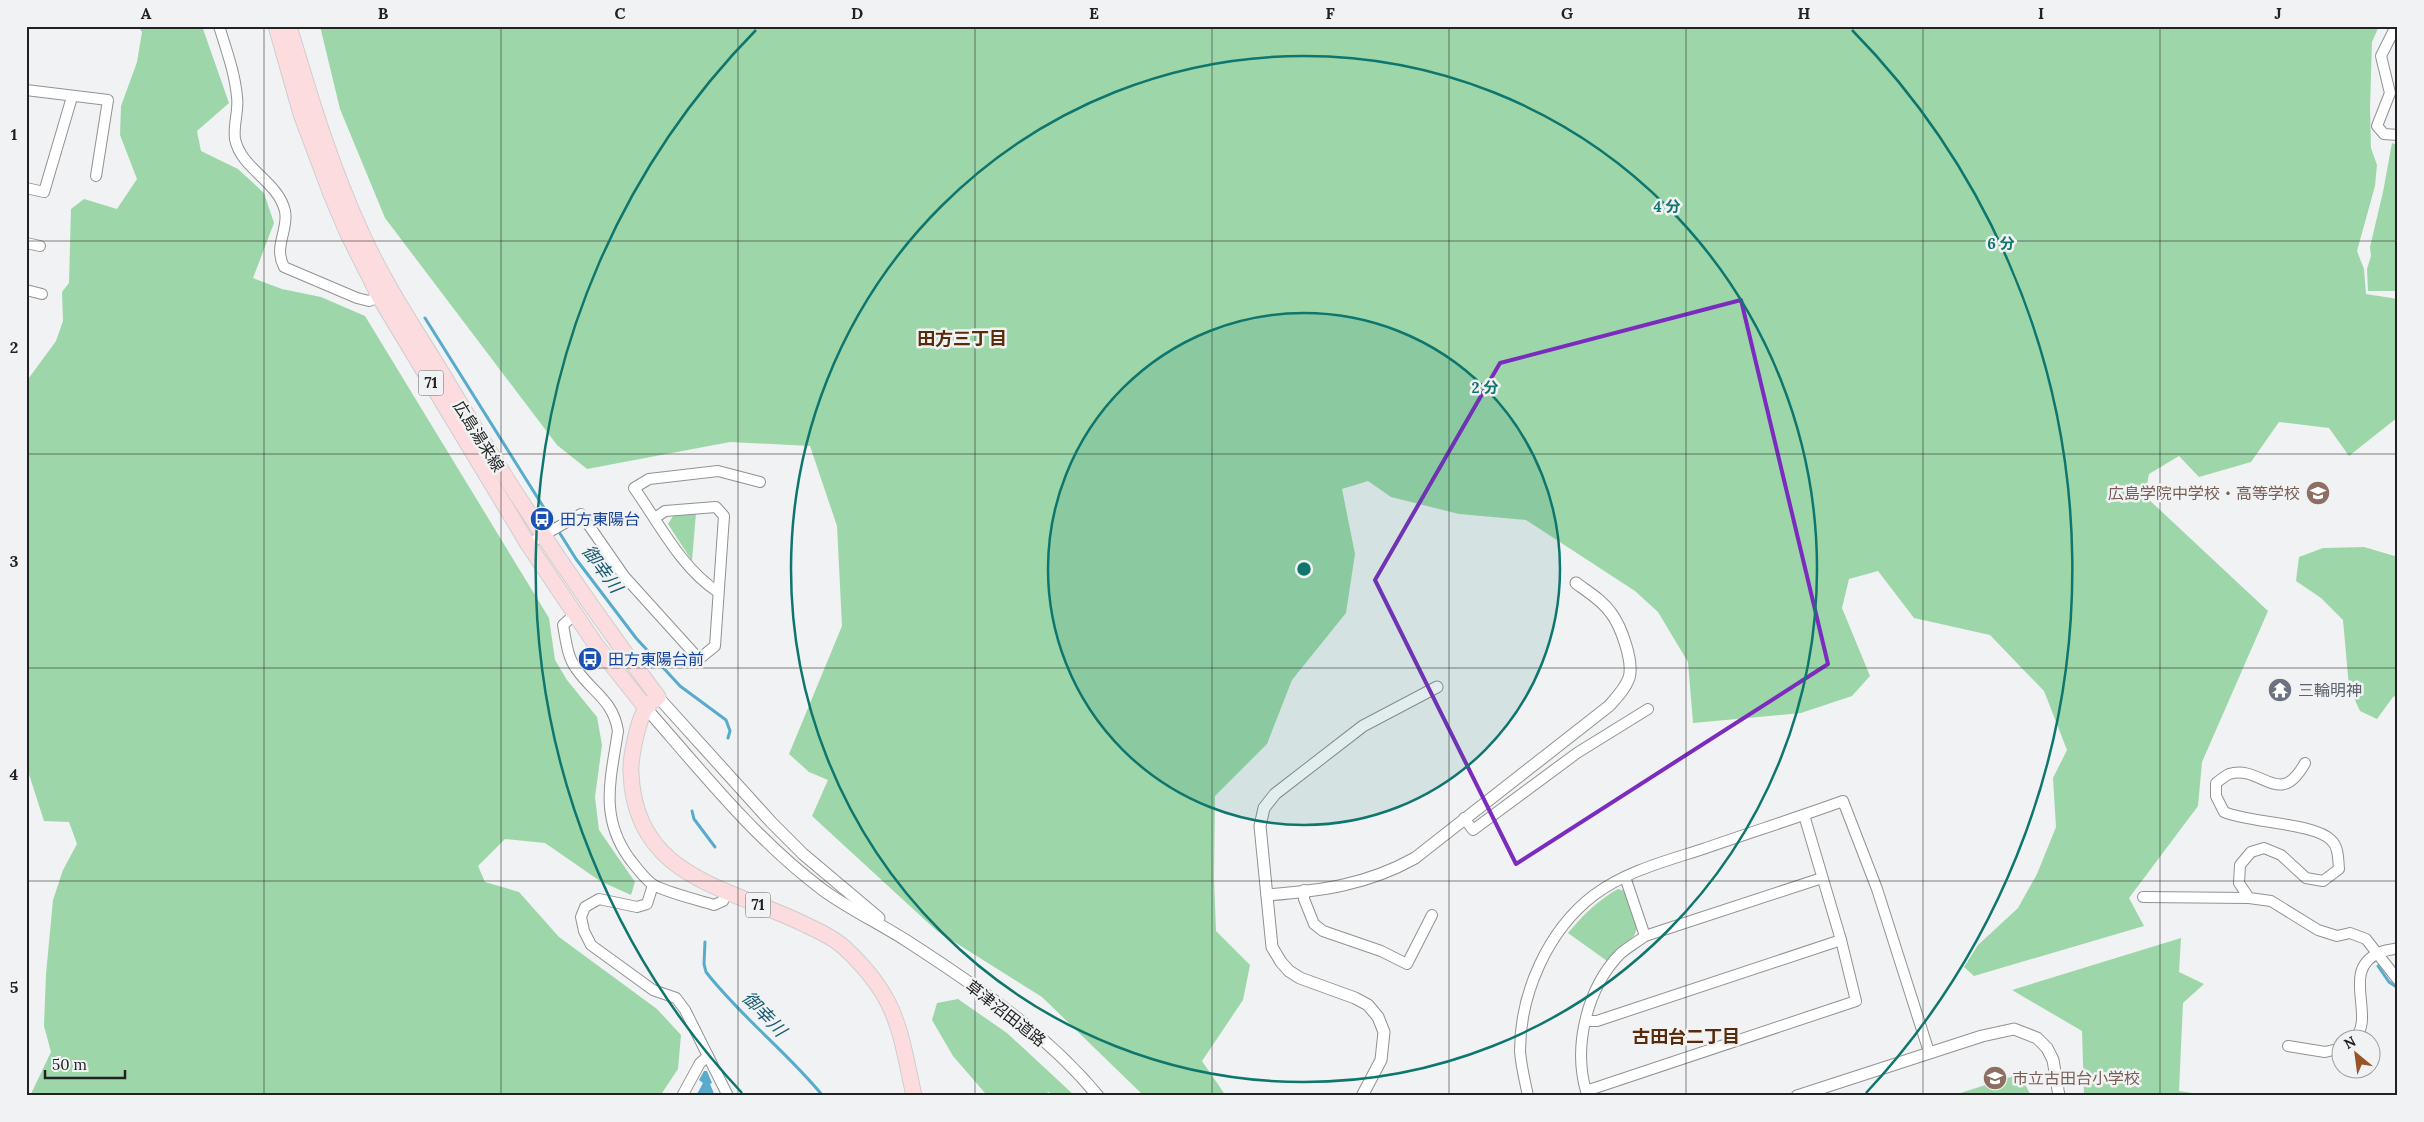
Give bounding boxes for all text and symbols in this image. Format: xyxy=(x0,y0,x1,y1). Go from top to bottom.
text: A xyxy=(141,3,152,23)
text: B xyxy=(378,3,389,23)
text: C xyxy=(614,3,626,23)
text: D xyxy=(851,3,863,23)
text: E xyxy=(1089,3,1099,23)
text: F xyxy=(1325,3,1335,23)
text: G xyxy=(1561,3,1573,23)
text: H xyxy=(1798,3,1811,23)
text: I xyxy=(2038,3,2044,23)
text: J xyxy=(2274,3,2282,23)
text: 1 xyxy=(11,124,17,144)
text: 4 分 xyxy=(1653,197,1681,216)
text: 6 分 xyxy=(1987,234,2015,253)
district label: 田方三丁目 xyxy=(917,327,1007,350)
text: 2 xyxy=(10,337,18,357)
road number: 71 xyxy=(418,370,444,396)
text: 2 分 xyxy=(1472,378,1498,397)
street label: 広島湯来線 xyxy=(449,397,509,475)
school or university icon: 広島学院中学校・高等学校 xyxy=(2305,480,2331,506)
place label: 広島学院中学校・高等学校 xyxy=(2108,483,2300,503)
bus stop icon: 田方東陽台 xyxy=(529,506,555,532)
place label: 田方東陽台 xyxy=(560,509,640,529)
water label: 御幸川 xyxy=(577,540,629,599)
text: 3 xyxy=(10,551,19,571)
centre of rings xyxy=(1295,560,1313,578)
bus stop icon: 田方東陽台前 xyxy=(577,646,603,672)
place label: 田方東陽台前 xyxy=(608,649,704,669)
temple icon: 三輪明神 xyxy=(2267,677,2293,703)
place label: 三輪明神 xyxy=(2298,680,2362,700)
text: 4 xyxy=(10,764,19,784)
road number: 71 xyxy=(746,892,770,918)
street label: 草津沼田道路 xyxy=(962,976,1050,1050)
text: 5 xyxy=(10,977,19,997)
water label: 御幸川 xyxy=(737,986,793,1043)
district label: 古田台二丁目 xyxy=(1632,1025,1740,1048)
north arrow xyxy=(2332,1030,2382,1080)
text: N xyxy=(2341,1032,2359,1053)
scale bar xyxy=(45,1047,125,1079)
text: 50 m xyxy=(52,1055,87,1074)
school or university icon: 市立古田台小学校 xyxy=(1982,1065,2008,1091)
place label: 市立古田台小学校 xyxy=(2012,1068,2140,1088)

